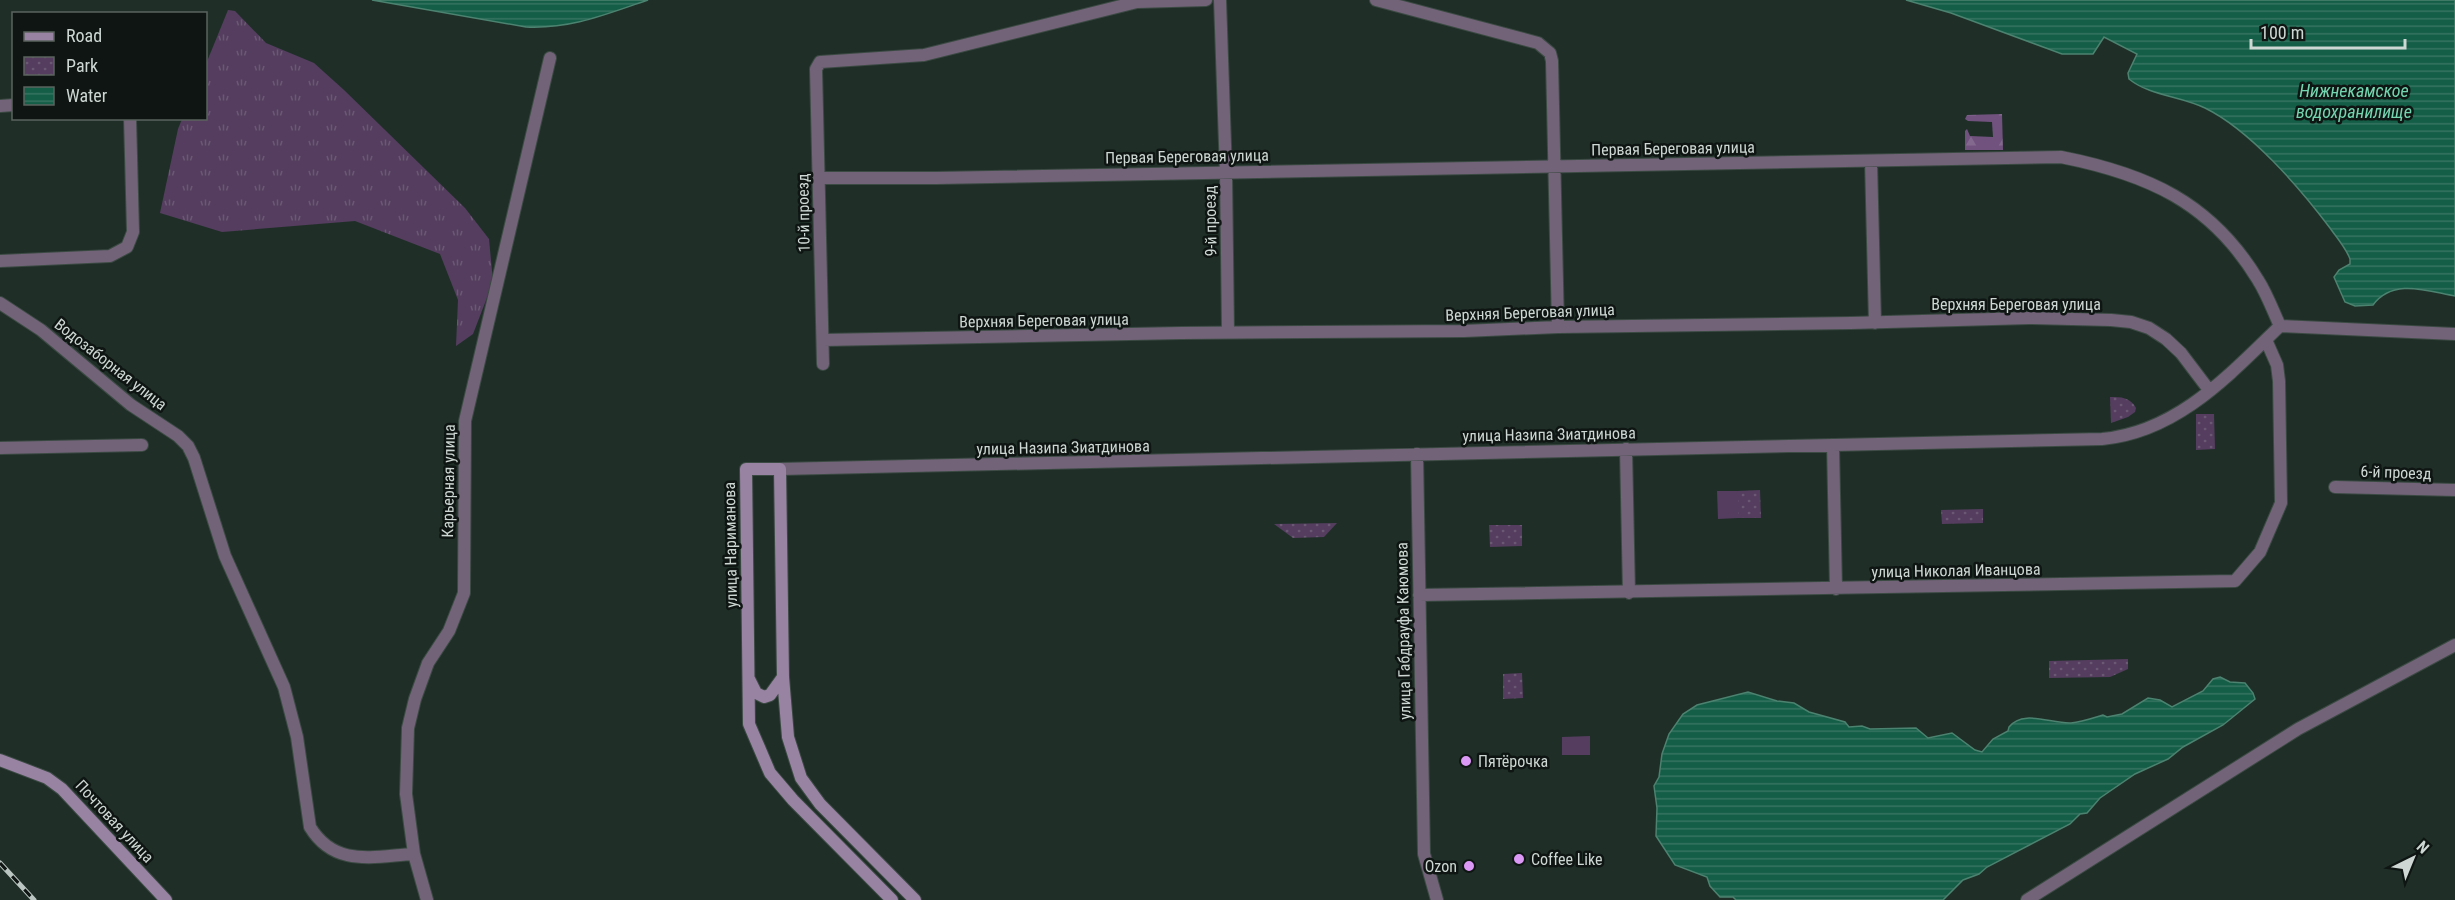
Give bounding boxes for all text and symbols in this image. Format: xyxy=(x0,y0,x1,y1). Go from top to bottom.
legend xyxy=(12,12,207,120)
scale bar xyxy=(2251,12,2406,50)
text: 100 m xyxy=(2260,22,2304,43)
text: Road xyxy=(66,25,102,46)
text: Park xyxy=(66,55,98,76)
water label: Нижнекамское водохранилище xyxy=(2296,80,2412,122)
text: Water xyxy=(66,85,108,106)
street label: Первая Береговая улица xyxy=(1591,138,1755,159)
street label: Первая Береговая улица xyxy=(1105,146,1269,167)
street label: 10-й проезд xyxy=(793,173,814,253)
street label: 9-й проезд xyxy=(1200,185,1221,257)
street label: Верхняя Береговая улица xyxy=(1931,295,2101,314)
street label: Верхняя Береговая улица xyxy=(1445,300,1615,325)
street label: Верхняя Береговая улица xyxy=(959,310,1129,331)
street label: Водозаборная улица xyxy=(51,315,171,414)
street label: улица Назипа Зиатдинова xyxy=(1462,423,1636,446)
street label: Карьерная улица xyxy=(438,424,459,538)
street label: улица Назипа Зиатдинова xyxy=(976,436,1150,459)
street label: 6-й проезд xyxy=(2360,462,2432,483)
street label: улица Нариманова xyxy=(720,482,741,608)
street label: улица Габдрауфа Каюмова xyxy=(1392,542,1415,720)
street label: улица Николая Иванцова xyxy=(1871,560,2041,581)
place label: Пятёрочка xyxy=(1478,752,1548,771)
marker: Пятёрочка xyxy=(1459,754,1473,768)
street label: Почтовая улица xyxy=(72,776,158,867)
north arrow xyxy=(2383,828,2443,888)
text: N xyxy=(2413,837,2433,858)
place label: Coffee Like xyxy=(1531,850,1603,869)
marker: Coffee Like xyxy=(1512,852,1526,866)
place label: Ozon xyxy=(1425,857,1457,876)
marker: Ozon xyxy=(1462,859,1476,873)

